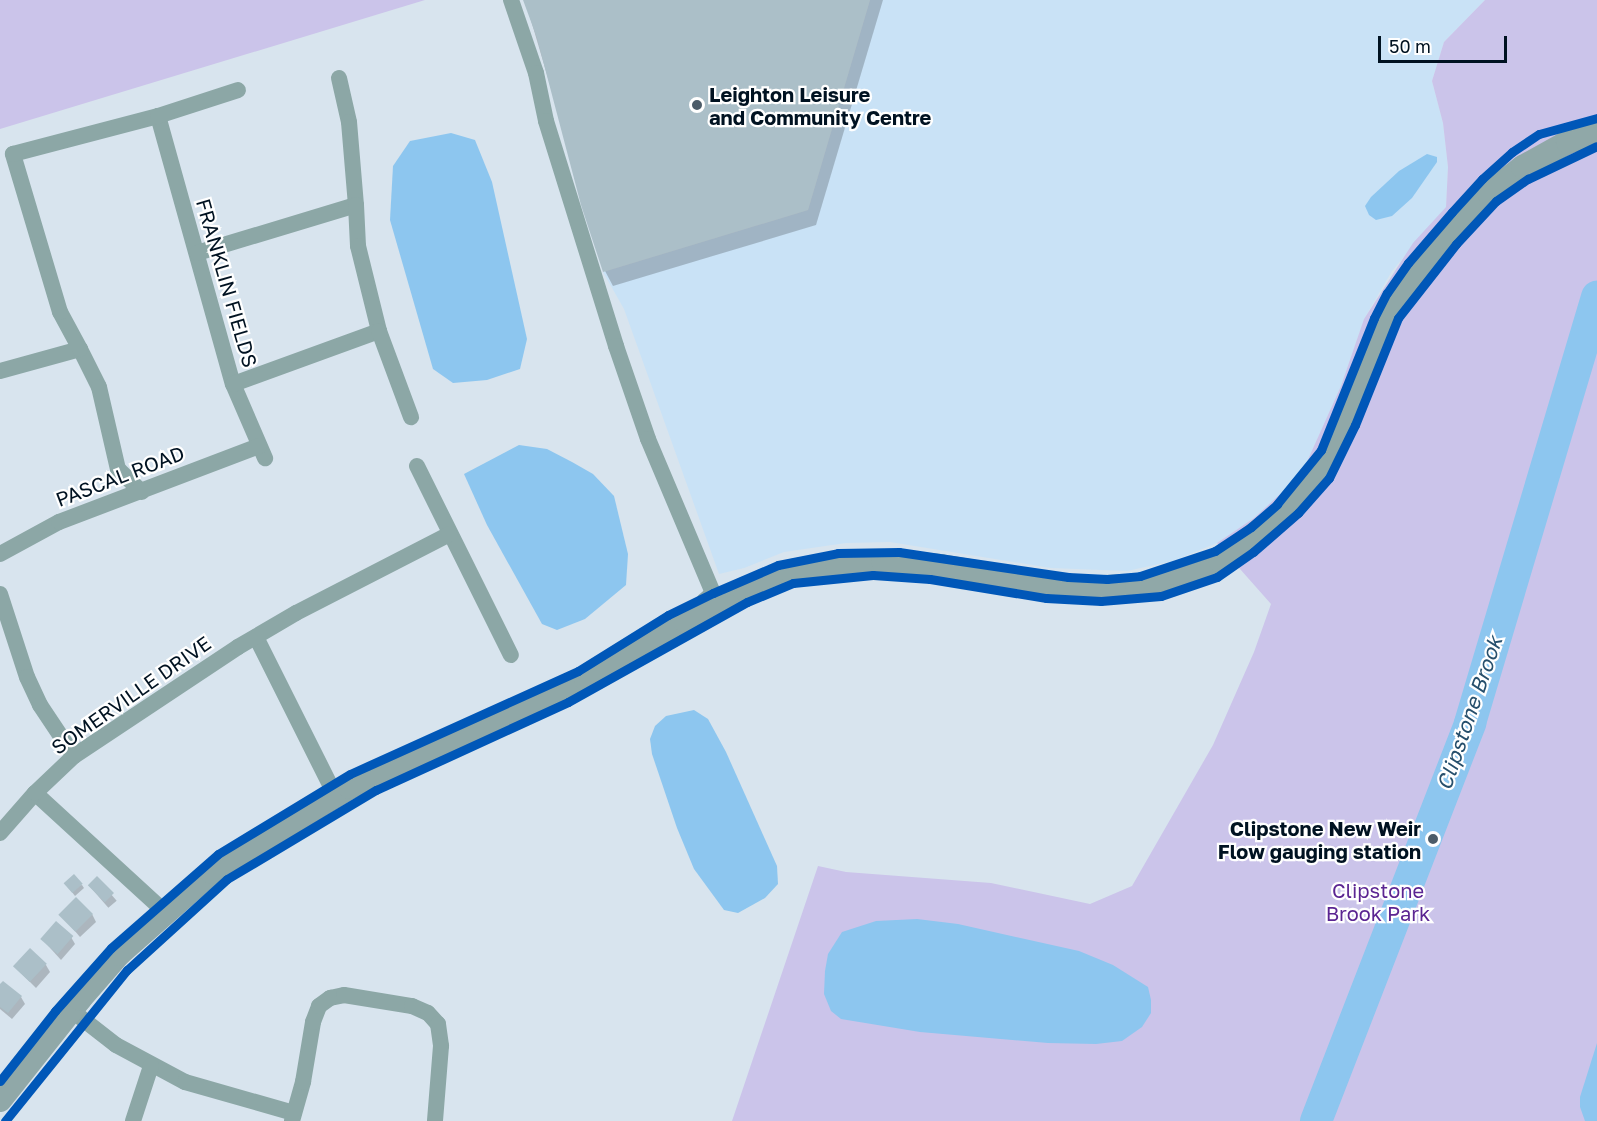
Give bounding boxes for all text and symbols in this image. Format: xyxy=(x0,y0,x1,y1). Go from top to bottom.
scale bar xyxy=(1381,24,1510,62)
text: 50 m xyxy=(1389,35,1431,57)
place label: Leighton Leisure and Community Centre xyxy=(709,82,931,129)
marker: Leighton Leisure and Community Centre xyxy=(690,98,704,112)
street label: FRANKLIN FIELDS xyxy=(191,196,263,370)
street label: PASCAL ROAD xyxy=(52,440,188,512)
street label: SOMERVILLE DRIVE xyxy=(47,631,215,759)
water label: Clipstone Brook xyxy=(1431,633,1507,793)
place label: Clipstone New Weir Flow gauging station xyxy=(1218,816,1421,863)
marker: Clipstone New Weir Flow gauging station xyxy=(1426,832,1440,846)
park label: Clipstone Brook Park xyxy=(1326,878,1430,925)

